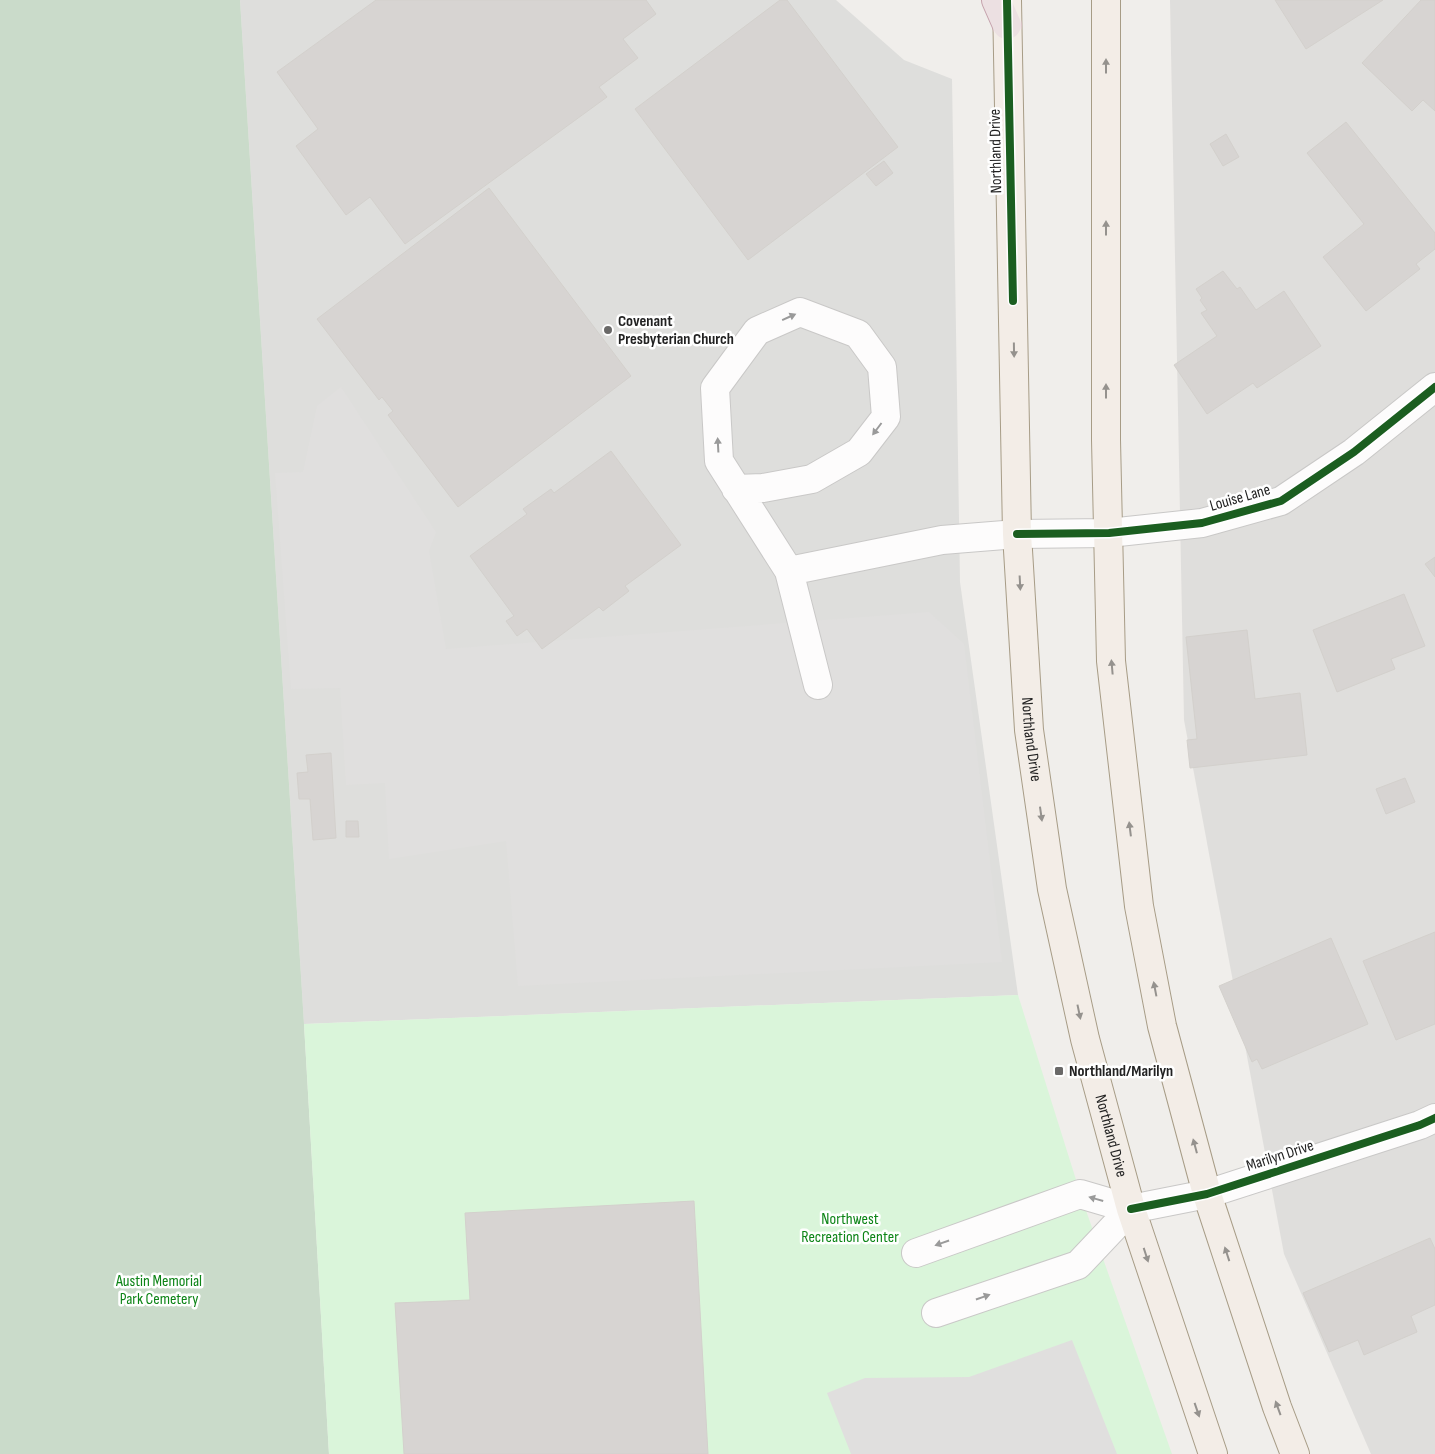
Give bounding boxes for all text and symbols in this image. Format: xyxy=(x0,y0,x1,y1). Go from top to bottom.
one-way arrow xyxy=(1102,58,1110,74)
street label: Northland Drive xyxy=(986,109,1006,193)
one-way arrow xyxy=(1102,220,1110,236)
place label: Covenant Presbyterian Church xyxy=(618,312,734,349)
one-way arrow xyxy=(782,313,796,321)
marker: Covenant Presbyterian Church xyxy=(602,324,614,336)
one-way arrow xyxy=(1010,342,1018,358)
one-way arrow xyxy=(1102,383,1110,399)
one-way arrow xyxy=(872,422,882,436)
one-way arrow xyxy=(713,437,721,453)
street label: Louise Lane xyxy=(1208,480,1272,516)
one-way arrow xyxy=(1016,575,1024,591)
one-way arrow xyxy=(1108,659,1116,675)
street label: Northland Drive xyxy=(1018,697,1046,783)
one-way arrow xyxy=(1037,807,1045,823)
one-way arrow xyxy=(1126,820,1134,836)
one-way arrow xyxy=(1151,981,1159,997)
one-way arrow xyxy=(1075,1005,1083,1020)
place label: Northland/Marilyn xyxy=(1069,1062,1173,1081)
marker: Northland/Marilyn xyxy=(1053,1065,1065,1077)
street label: Northland Drive xyxy=(1091,1093,1131,1179)
street label: Marilyn Drive xyxy=(1244,1136,1316,1176)
one-way arrow xyxy=(1191,1139,1199,1154)
one-way arrow xyxy=(1088,1194,1103,1202)
park label: Northwest Recreation Center xyxy=(801,1210,899,1247)
one-way arrow xyxy=(935,1240,950,1247)
one-way arrow xyxy=(1223,1246,1230,1261)
one-way arrow xyxy=(1142,1248,1150,1263)
park label: Austin Memorial Park Cemetery xyxy=(115,1272,202,1309)
one-way arrow xyxy=(975,1293,990,1300)
one-way arrow xyxy=(1274,1400,1282,1415)
one-way arrow xyxy=(1193,1402,1201,1417)

